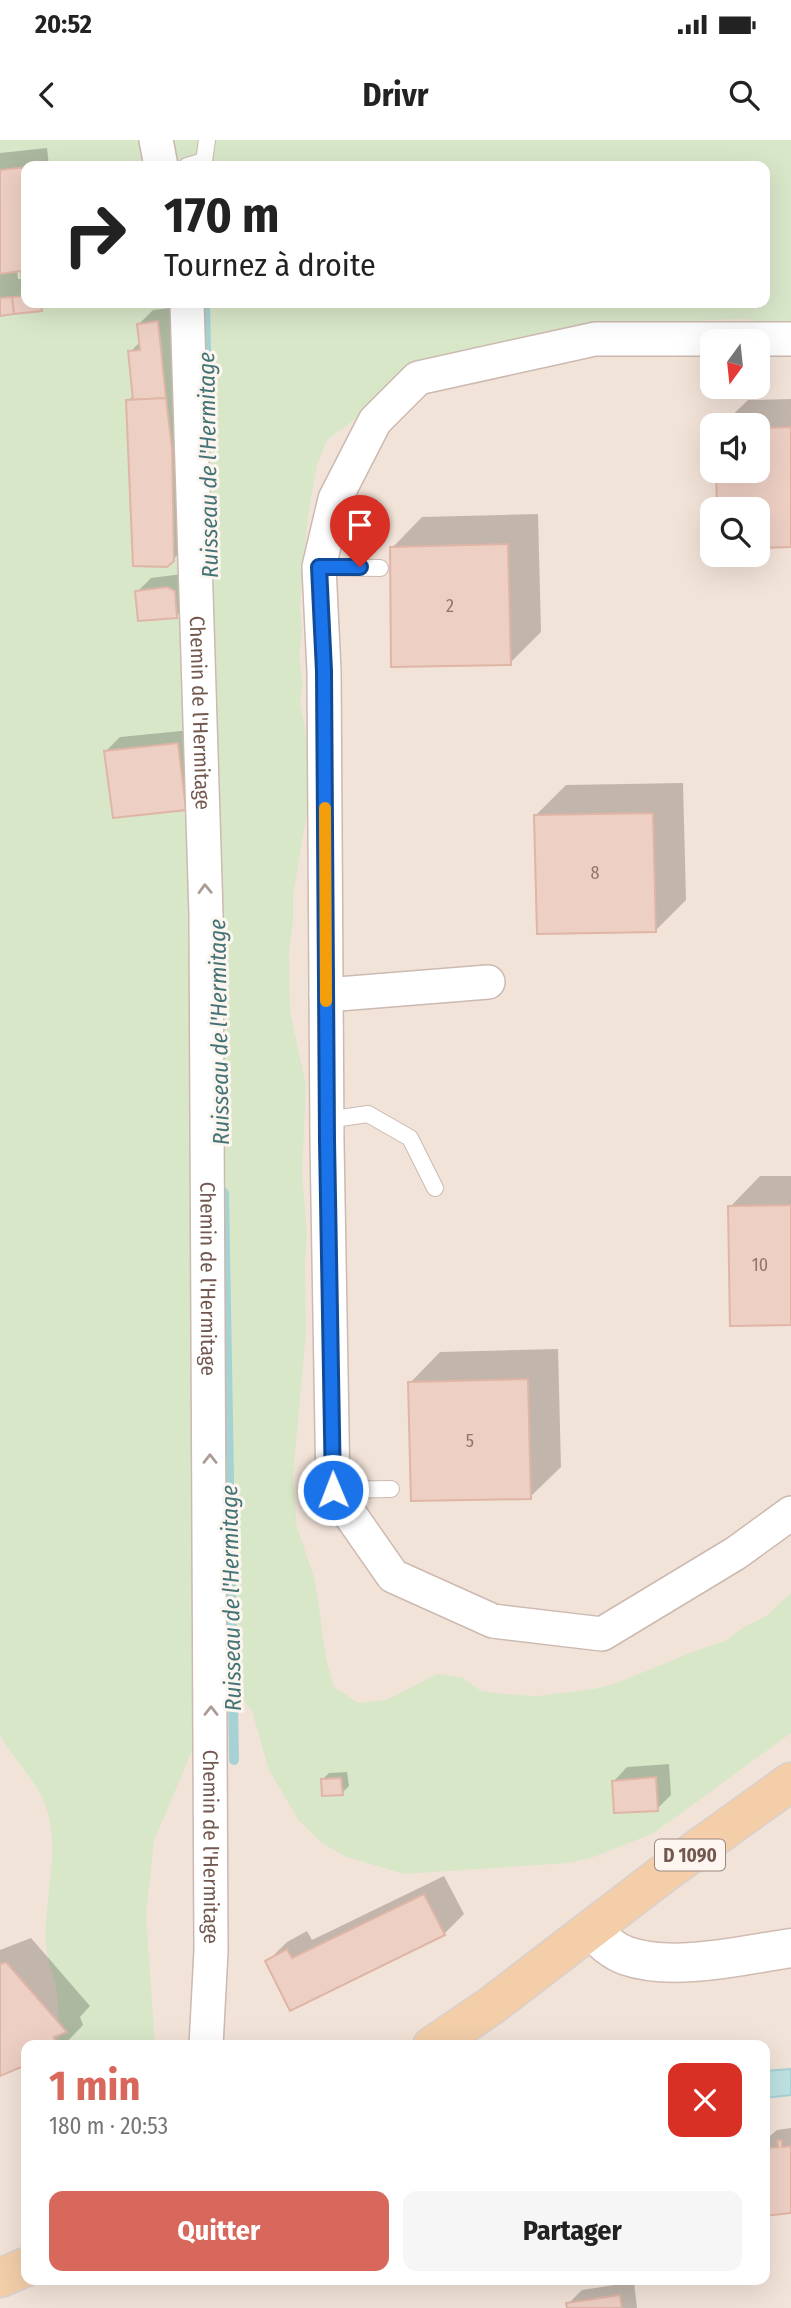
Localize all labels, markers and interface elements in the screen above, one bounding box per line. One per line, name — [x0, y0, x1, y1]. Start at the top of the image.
text: 20:52 — [35, 9, 92, 40]
icon: back — [28, 76, 66, 114]
text: Drivr — [363, 76, 428, 114]
icon: search — [725, 76, 763, 114]
text: 170 m — [164, 186, 280, 245]
icon: right — [49, 189, 140, 280]
text: Tournez à droite — [164, 246, 376, 284]
north arrow — [700, 329, 770, 399]
map controls — [700, 329, 770, 567]
water label: Ruisseau de l'Hermitage — [192, 352, 224, 578]
button: sound — [700, 413, 770, 483]
pin — [330, 495, 390, 567]
button: search — [700, 497, 770, 567]
icon: arrive — [341, 506, 379, 544]
house number: 2 — [446, 595, 454, 617]
street label: Chemin de l'Hermitage — [184, 615, 216, 810]
house number: 8 — [591, 862, 600, 884]
one-way arrow — [198, 883, 213, 894]
water label: Ruisseau de l'Hermitage — [203, 919, 235, 1145]
street label: Chemin de l'Hermitage — [194, 1182, 221, 1376]
house number: 10 — [752, 1254, 768, 1276]
house number: 5 — [466, 1430, 474, 1452]
position arrow — [296, 1453, 370, 1527]
one-way arrow — [202, 1454, 218, 1464]
water label: Ruisseau de l'Hermitage — [215, 1485, 247, 1711]
one-way arrow — [203, 1706, 219, 1716]
street label: Chemin de l'Hermitage — [197, 1750, 224, 1944]
road number: D 1090 — [655, 1840, 725, 1870]
text: 1 min — [49, 2061, 140, 2111]
button: close — [668, 2063, 742, 2137]
text: 180 m · 20:53 — [49, 2112, 168, 2140]
button: Quitter — [49, 2191, 389, 2271]
button: Partager — [403, 2191, 742, 2271]

